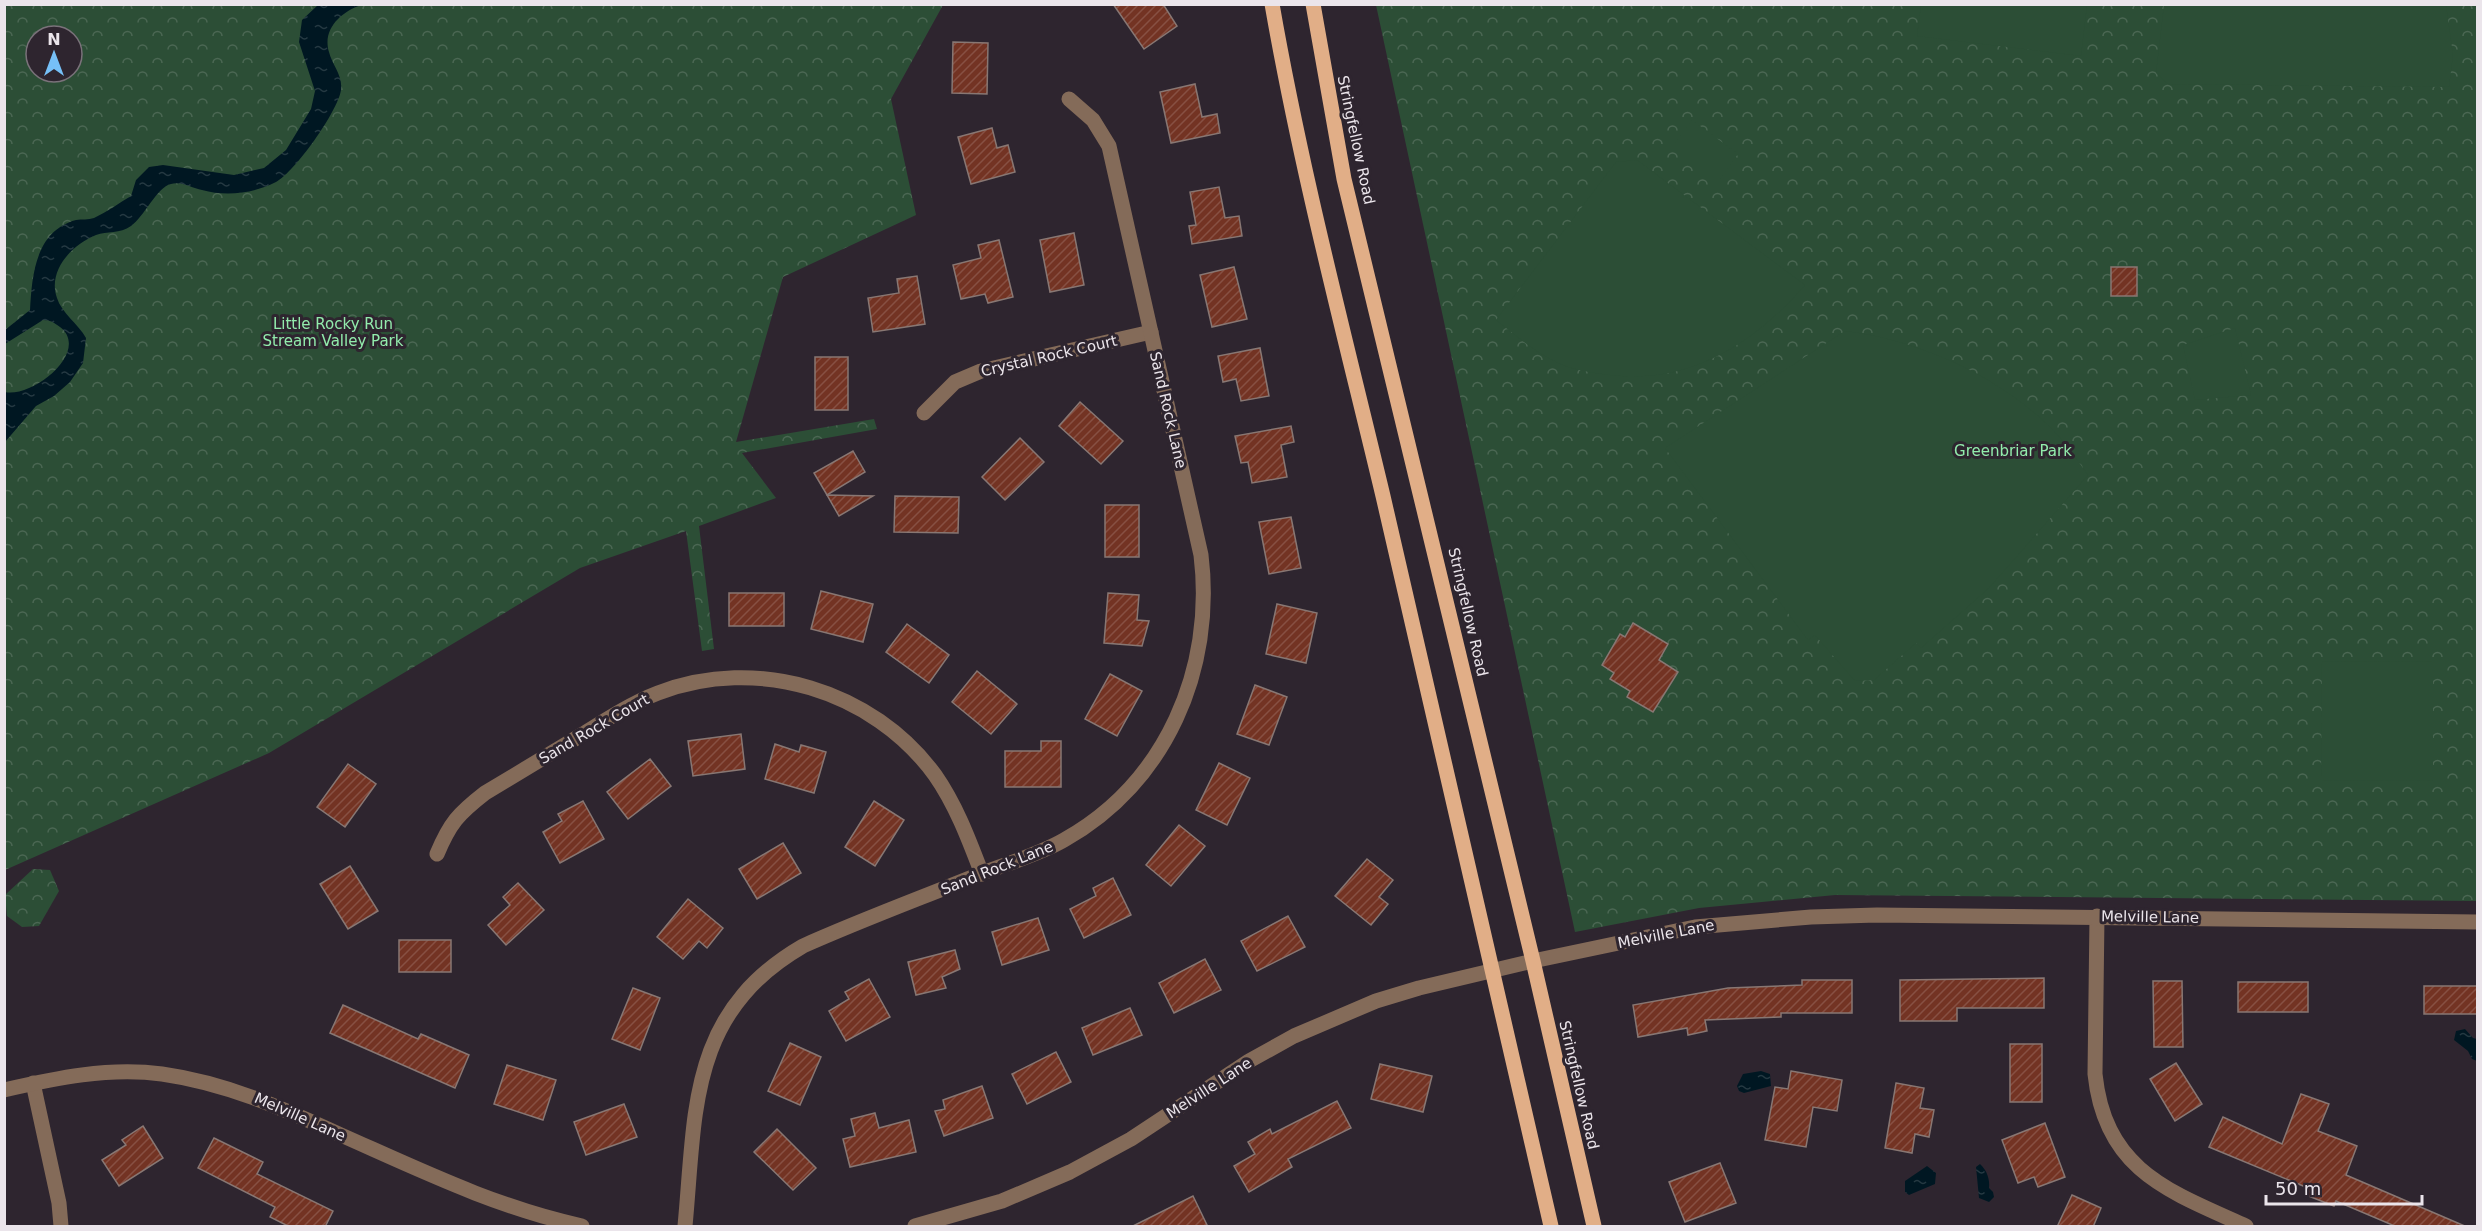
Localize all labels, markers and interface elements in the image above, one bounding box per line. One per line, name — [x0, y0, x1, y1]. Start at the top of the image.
north arrow — [24, 24, 84, 84]
text: N — [47, 30, 61, 49]
street label: Stringfellow Road — [1334, 74, 1378, 206]
park label: Little Rocky Run Stream Valley Park — [263, 315, 404, 350]
street label: Crystal Rock Court — [979, 332, 1119, 380]
street label: Sand Rock Lane — [1146, 350, 1190, 470]
park label: Greenbriar Park — [1954, 442, 2072, 460]
street label: Stringfellow Road — [1444, 546, 1492, 678]
street label: Sand Rock Court — [536, 690, 652, 768]
street label: Sand Rock Lane — [938, 837, 1056, 899]
street label: Melville Lane — [2101, 907, 2199, 927]
street label: Melville Lane — [1616, 916, 1716, 952]
street label: Stringfellow Road — [1555, 1019, 1603, 1151]
street label: Melville Lane — [1163, 1054, 1255, 1122]
street label: Melville Lane — [252, 1089, 348, 1145]
scale bar — [2266, 1168, 2422, 1206]
text: 50 m — [2275, 1178, 2321, 1199]

